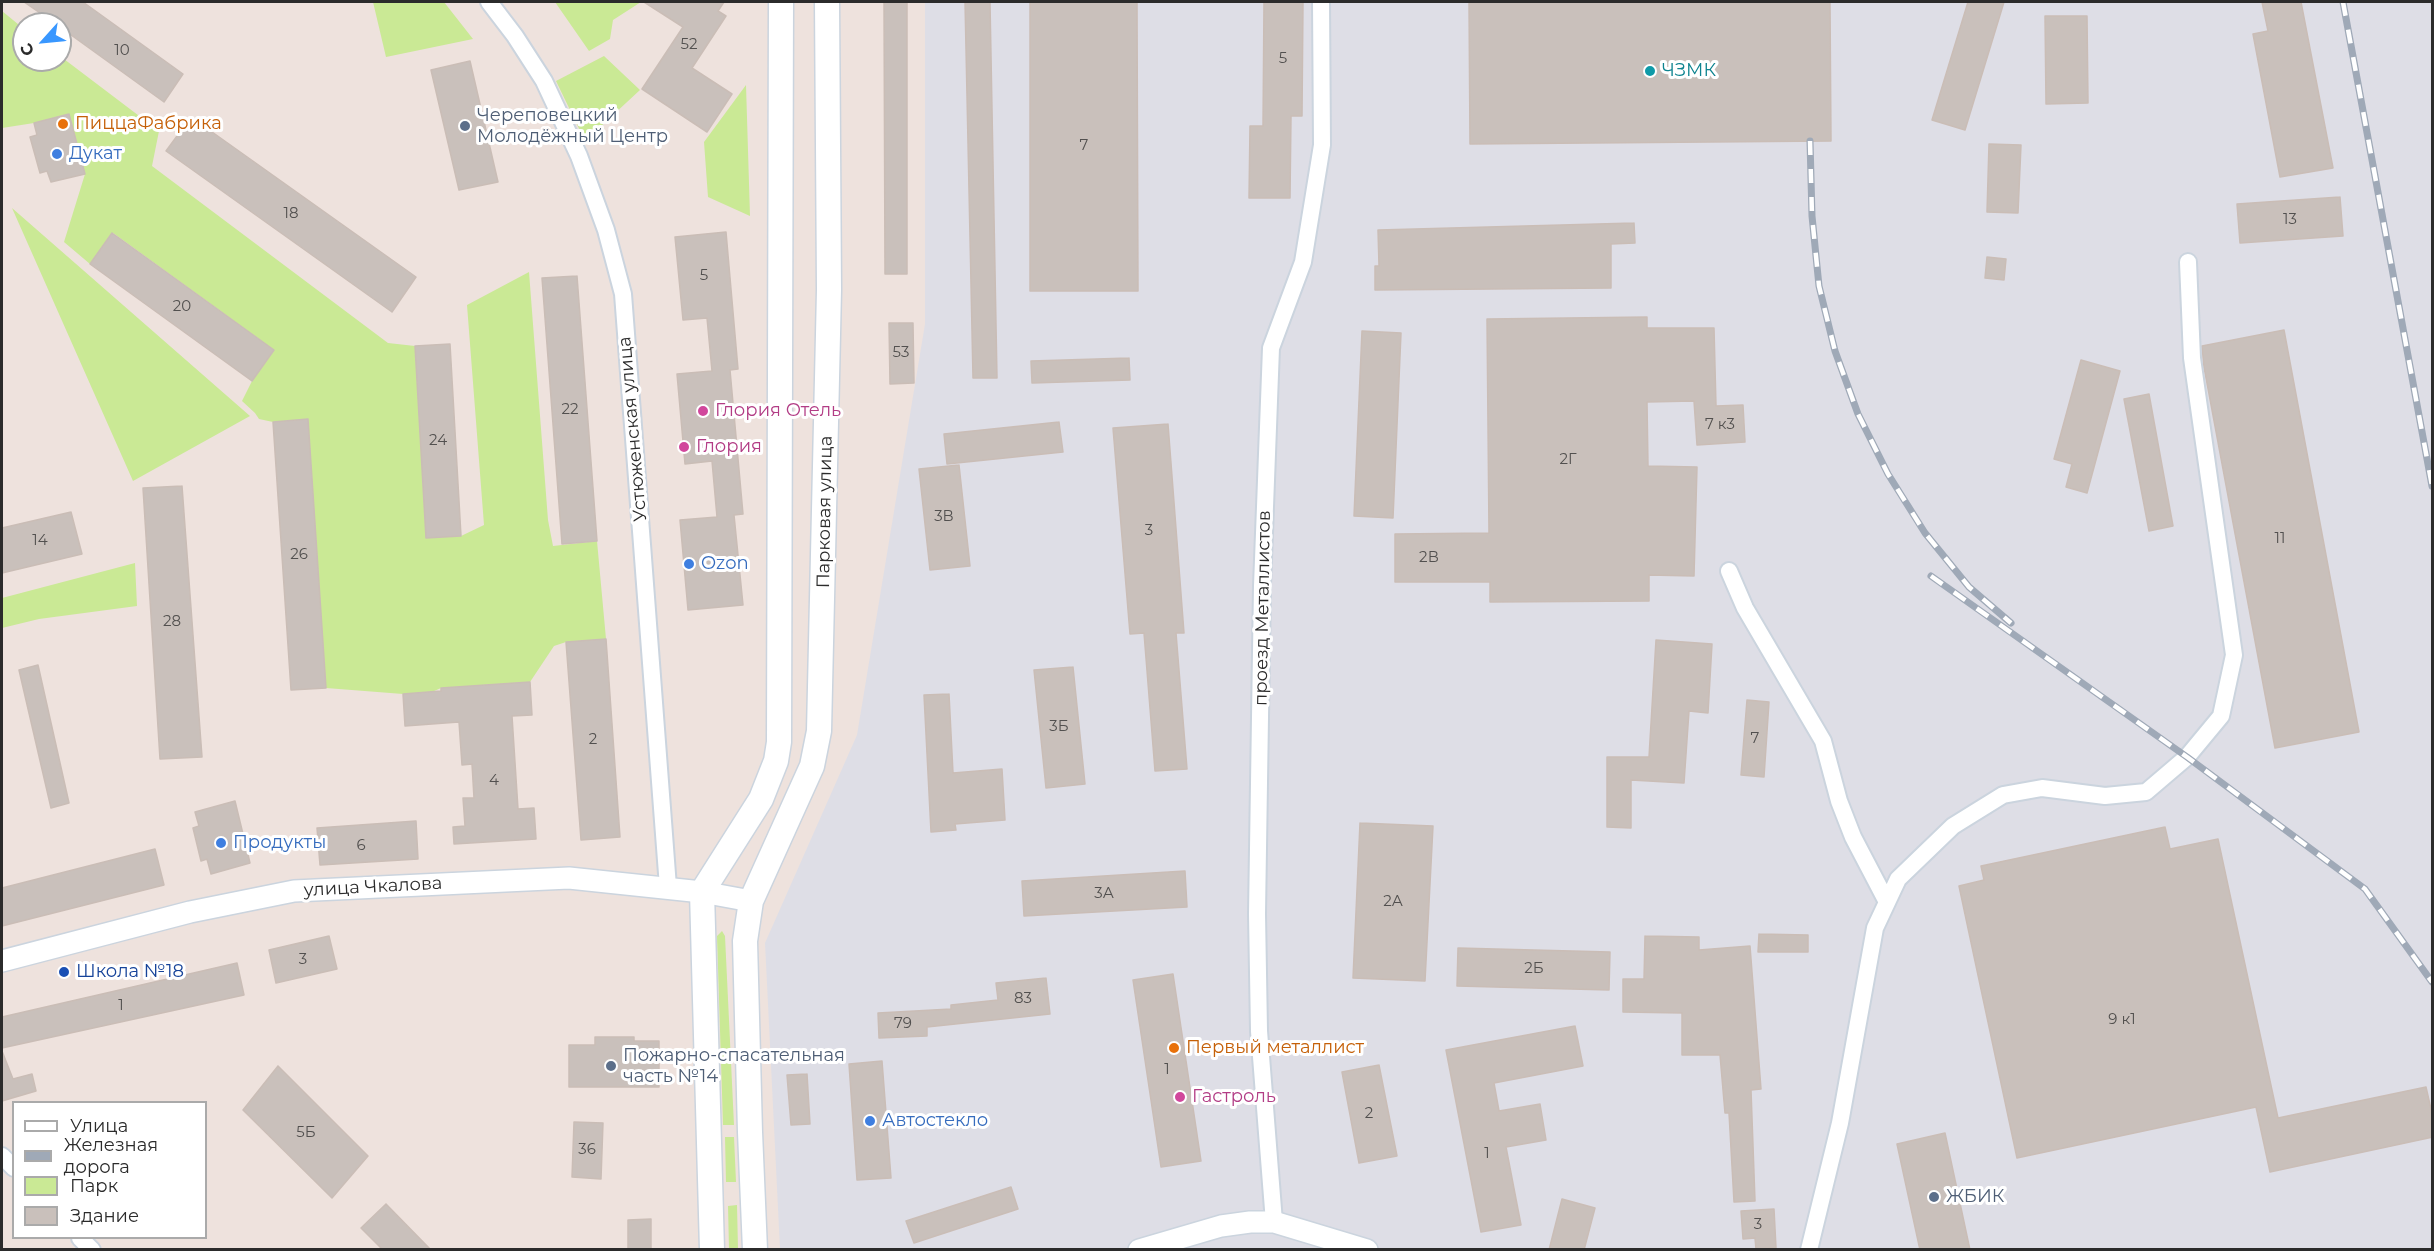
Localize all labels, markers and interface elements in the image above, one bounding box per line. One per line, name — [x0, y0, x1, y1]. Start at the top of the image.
north arrow — [12, 12, 72, 72]
house number: 52 — [681, 36, 697, 54]
text: С — [16, 40, 38, 59]
house number: 10 — [114, 42, 130, 60]
house number: 5 — [1279, 50, 1287, 68]
place label: ЧЗМК — [1662, 60, 1716, 82]
marker: ЧЗМК — [1643, 64, 1657, 78]
place label: Череповецкий Молодёжный Центр — [477, 105, 668, 148]
place label: ПиццаФабрика — [75, 113, 222, 135]
marker: ПиццаФабрика — [56, 117, 70, 131]
marker: Череповецкий Молодёжный Центр — [458, 119, 472, 133]
house number: 7 — [1080, 137, 1088, 155]
place label: Дукат — [69, 143, 122, 165]
marker: Дукат — [50, 147, 64, 161]
house number: 18 — [284, 205, 298, 223]
house number: 13 — [2283, 211, 2297, 229]
house number: 5 — [700, 267, 708, 285]
house number: 20 — [173, 298, 191, 316]
street label: Устюженская улица — [614, 336, 652, 522]
house number: 53 — [893, 344, 909, 362]
place label: Глория Отель — [715, 400, 841, 422]
house number: 22 — [561, 401, 579, 419]
marker: Глория Отель — [696, 404, 710, 418]
house number: 7 к3 — [1705, 416, 1735, 434]
house number: 24 — [429, 432, 447, 450]
place label: Глория — [696, 436, 762, 458]
street label: Парковая улица — [813, 436, 837, 588]
marker: Глория — [677, 440, 691, 454]
house number: 2Г — [1559, 451, 1577, 469]
house number: 3В — [934, 508, 954, 526]
street label: проезд Металлистов — [1250, 510, 1276, 706]
house number: 3 — [1145, 522, 1153, 540]
house number: 11 — [2275, 530, 2285, 548]
house number: 14 — [32, 532, 48, 550]
house number: 26 — [290, 546, 308, 564]
house number: 2В — [1419, 549, 1439, 567]
place label: Ozon — [701, 553, 749, 575]
marker: Ozon — [682, 557, 696, 571]
house number: 28 — [163, 613, 181, 631]
house number: 3Б — [1049, 718, 1069, 736]
house number: 7 — [1751, 730, 1759, 748]
house number: 2 — [589, 731, 597, 749]
house number: 4 — [489, 772, 499, 790]
place label: Продукты — [233, 832, 326, 854]
marker: Продукты — [214, 836, 228, 850]
house number: 6 — [356, 837, 366, 855]
street label: улица Чкалова — [303, 873, 443, 901]
house number: 3А — [1094, 885, 1114, 903]
house number: 2А — [1383, 893, 1403, 911]
house number: 3 — [299, 951, 307, 969]
house number: 2Б — [1524, 960, 1544, 978]
place label: Школа №18 — [76, 961, 184, 983]
marker: Школа №18 — [57, 965, 71, 979]
house number: 83 — [1014, 990, 1032, 1008]
house number: 1 — [118, 997, 124, 1015]
house number: 9 к1 — [2108, 1011, 2136, 1029]
house number: 79 — [894, 1015, 912, 1033]
place label: Первый металлист — [1186, 1037, 1364, 1059]
marker: Первый металлист — [1167, 1041, 1181, 1055]
place label: Пожарно-спасательная часть №14 — [623, 1045, 845, 1088]
marker: Пожарно-спасательная часть №14 — [604, 1059, 618, 1073]
house number: 1 — [1164, 1061, 1170, 1079]
place label: Гастроль — [1192, 1086, 1276, 1108]
marker: Гастроль — [1173, 1090, 1187, 1104]
legend — [12, 1101, 207, 1239]
house number: 2 — [1365, 1105, 1373, 1123]
place label: Автостекло — [882, 1110, 988, 1132]
marker: Автостекло — [863, 1114, 877, 1128]
text: Улица — [70, 1115, 128, 1137]
house number: 5Б — [296, 1124, 316, 1142]
text: Железная дорога — [64, 1134, 158, 1178]
house number: 36 — [578, 1141, 596, 1159]
house number: 1 — [1484, 1145, 1490, 1163]
text: Парк — [70, 1175, 118, 1197]
place label: ЖБИК — [1946, 1186, 2004, 1208]
marker: ЖБИК — [1927, 1190, 1941, 1204]
text: Здание — [70, 1205, 139, 1227]
house number: 3 — [1754, 1216, 1762, 1234]

